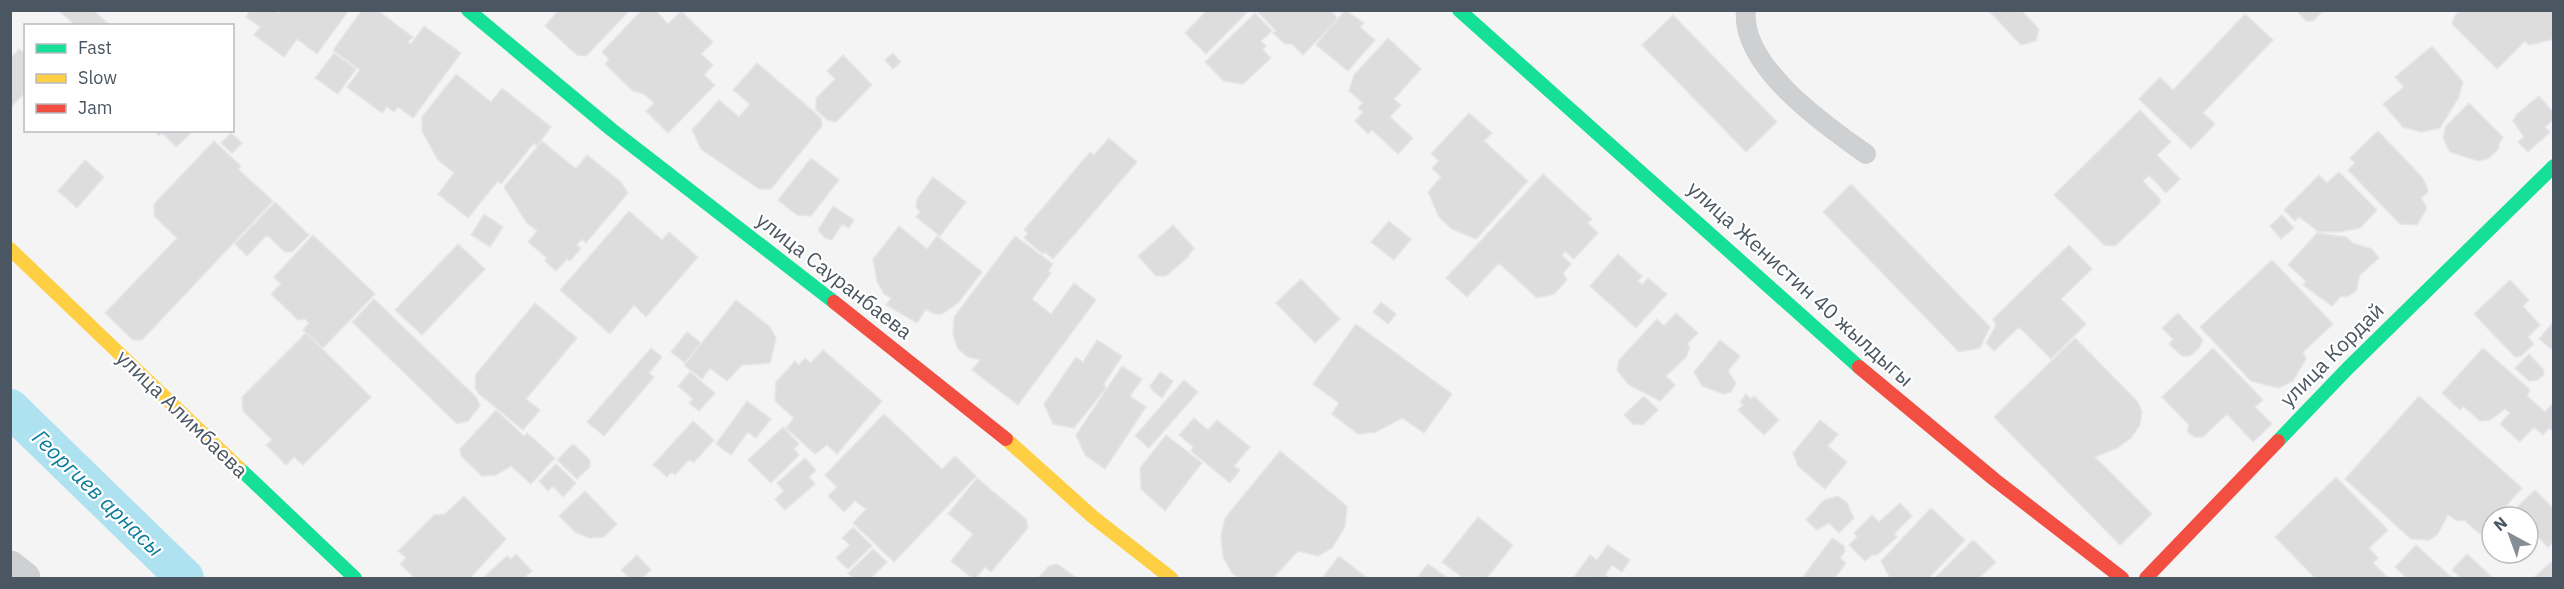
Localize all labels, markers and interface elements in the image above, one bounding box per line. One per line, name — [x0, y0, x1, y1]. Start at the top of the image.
legend — [24, 24, 234, 132]
text: Fast — [78, 36, 112, 59]
text: Slow — [78, 66, 117, 89]
text: Jam — [78, 96, 113, 119]
street label: улица Женистин 40 жылдыгы — [1682, 174, 1920, 392]
street label: улица Сауранбаева — [751, 205, 918, 345]
street label: улица Кордай — [2273, 296, 2389, 412]
street label: улица Алимбаева — [111, 343, 255, 483]
water label: Георгиев арнасы — [27, 423, 170, 563]
north arrow — [2480, 505, 2540, 565]
text: N — [2489, 512, 2511, 535]

